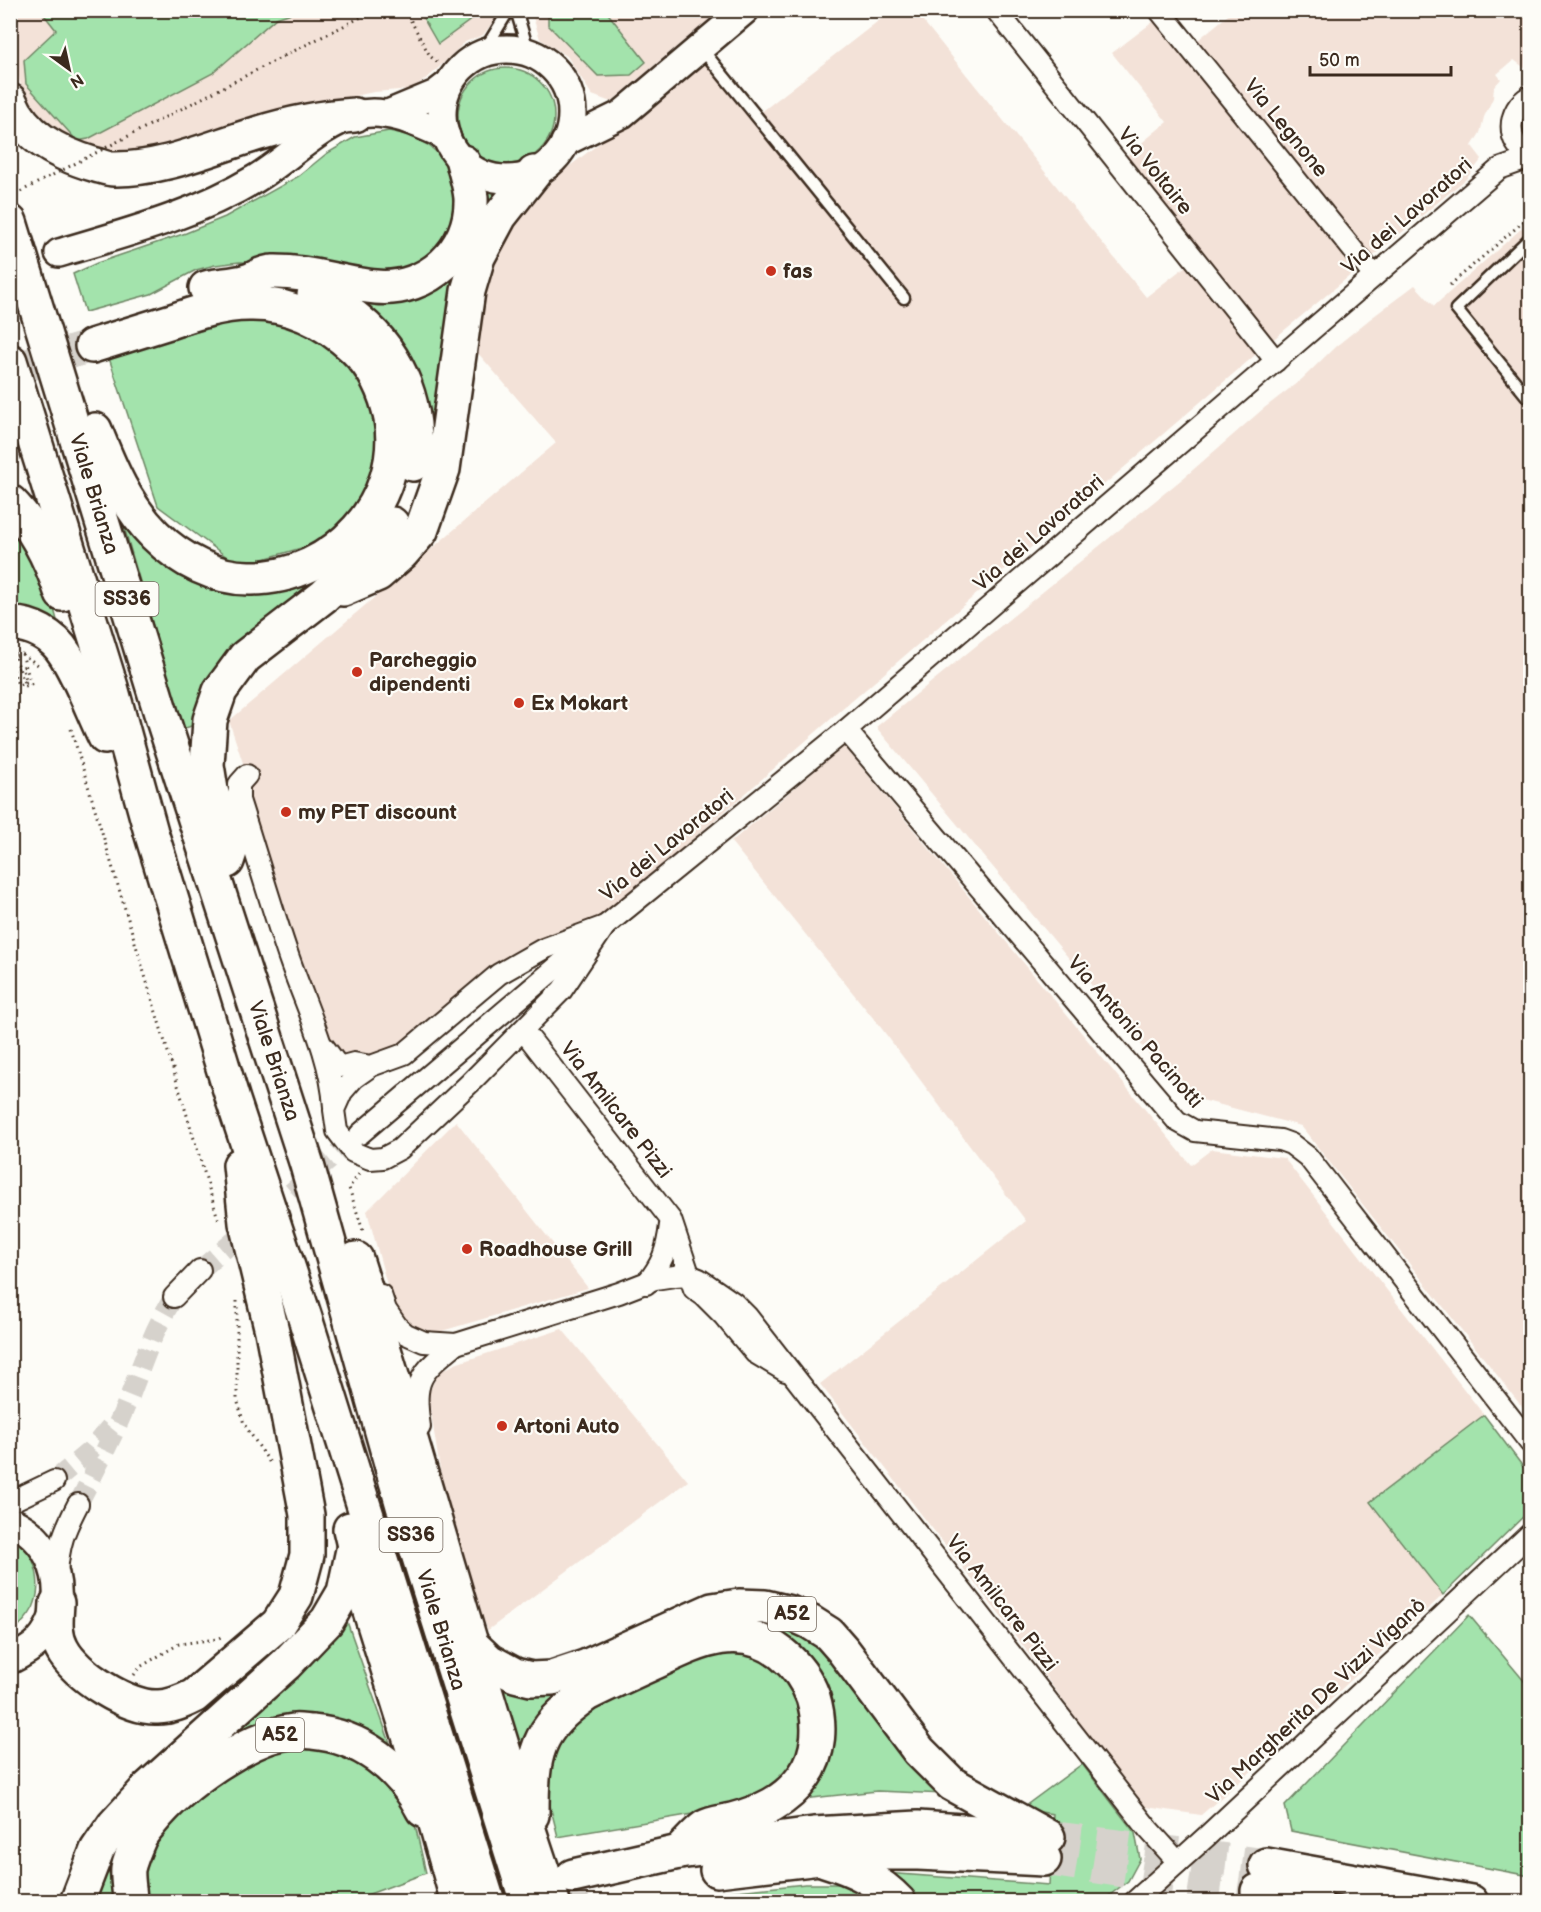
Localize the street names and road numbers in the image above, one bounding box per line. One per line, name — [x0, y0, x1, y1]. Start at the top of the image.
street label: Via Legnone — [1239, 74, 1333, 182]
street label: Via Voltaire — [1112, 122, 1198, 220]
street label: Via dei Lavoratori — [1337, 152, 1477, 280]
street label: Viale Brianza — [64, 431, 124, 557]
street label: Via dei Lavoratori — [969, 469, 1109, 597]
road number: SS36 — [96, 582, 158, 616]
street label: Via dei Lavoratori — [595, 783, 739, 907]
street label: Via Antonio Pacinotti — [1062, 951, 1208, 1113]
street label: Viale Brianza — [243, 998, 305, 1124]
street label: Via Amilcare Pizzi — [555, 1037, 677, 1183]
road number: SS36 — [380, 1518, 442, 1552]
street label: Via Amilcare Pizzi — [941, 1530, 1063, 1676]
street label: Viale Brianza — [411, 1567, 471, 1693]
street label: Via Margherita De Vizzi Viganò — [1201, 1593, 1431, 1809]
road number: A52 — [768, 1597, 816, 1631]
road number: A52 — [256, 1718, 304, 1752]

